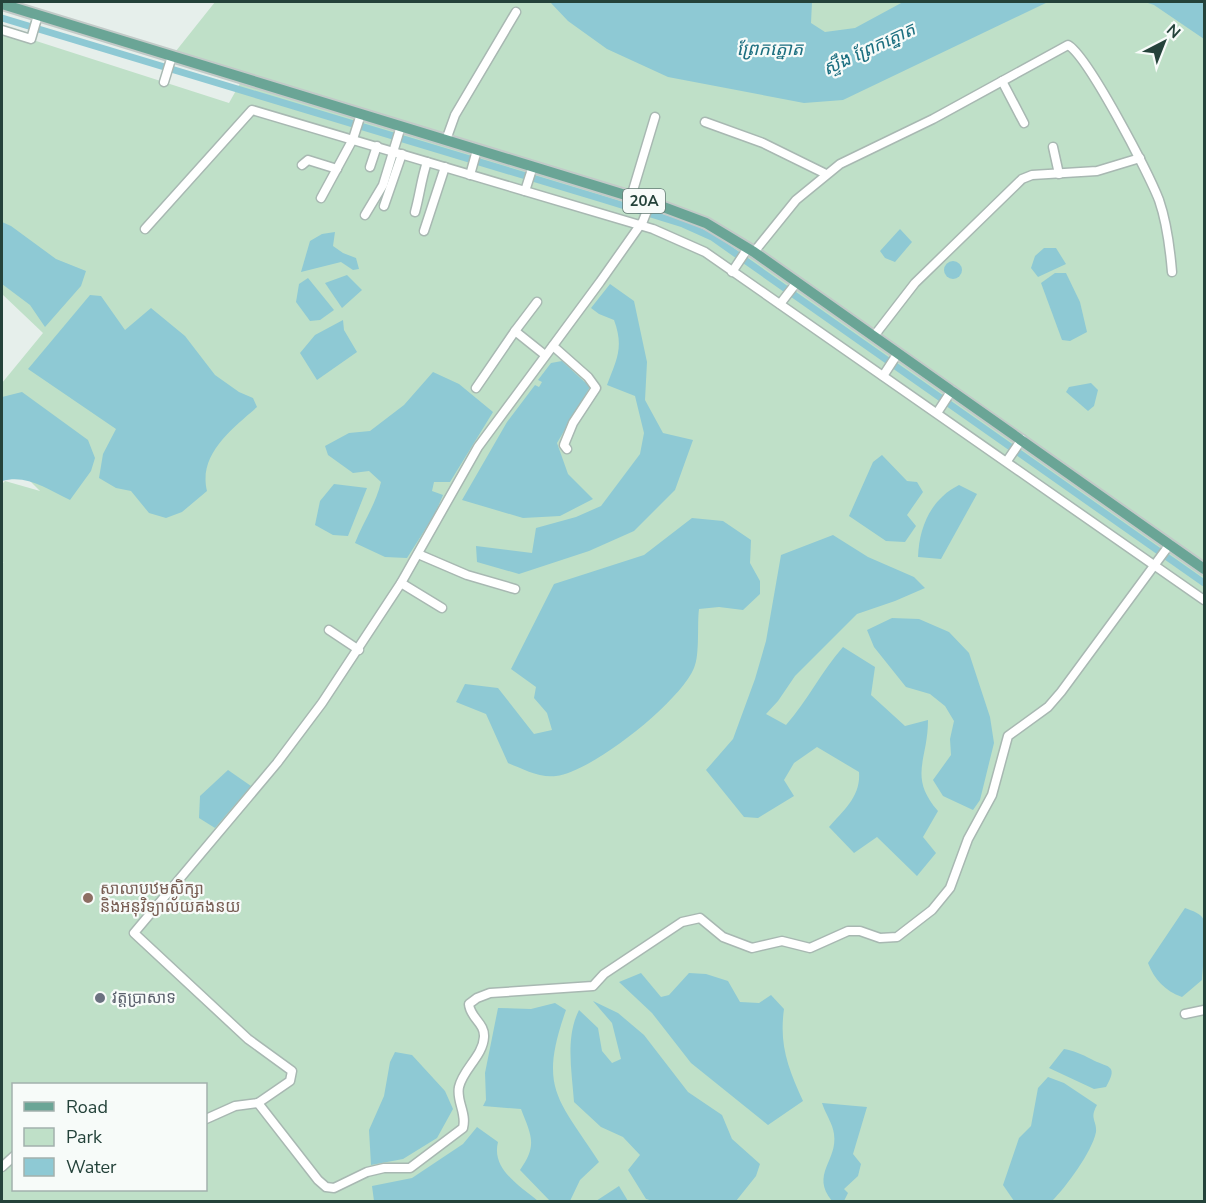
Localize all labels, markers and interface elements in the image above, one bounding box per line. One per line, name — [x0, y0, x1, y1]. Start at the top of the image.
north arrow — [1134, 12, 1194, 72]
water label: ស្ទឹង ព្រែកត្នោត — [819, 16, 920, 81]
text: N — [1162, 19, 1185, 44]
water label: ព្រែកត្នោត — [737, 37, 805, 61]
road number: 20A — [623, 189, 665, 213]
place label: សាលាបឋមសិក្សា និងអនុវិទ្យាល័យគងនយ — [100, 878, 241, 918]
marker: សាលាបឋមសិក្សា និងអនុវិទ្យាល័យគងនយ — [81, 891, 95, 905]
place label: វត្តប្រាសាទ — [112, 987, 176, 1009]
marker: វត្តប្រាសាទ — [93, 991, 107, 1005]
legend — [12, 1083, 207, 1191]
text: Road — [66, 1095, 108, 1119]
text: Park — [66, 1125, 103, 1149]
text: Water — [66, 1155, 117, 1179]

